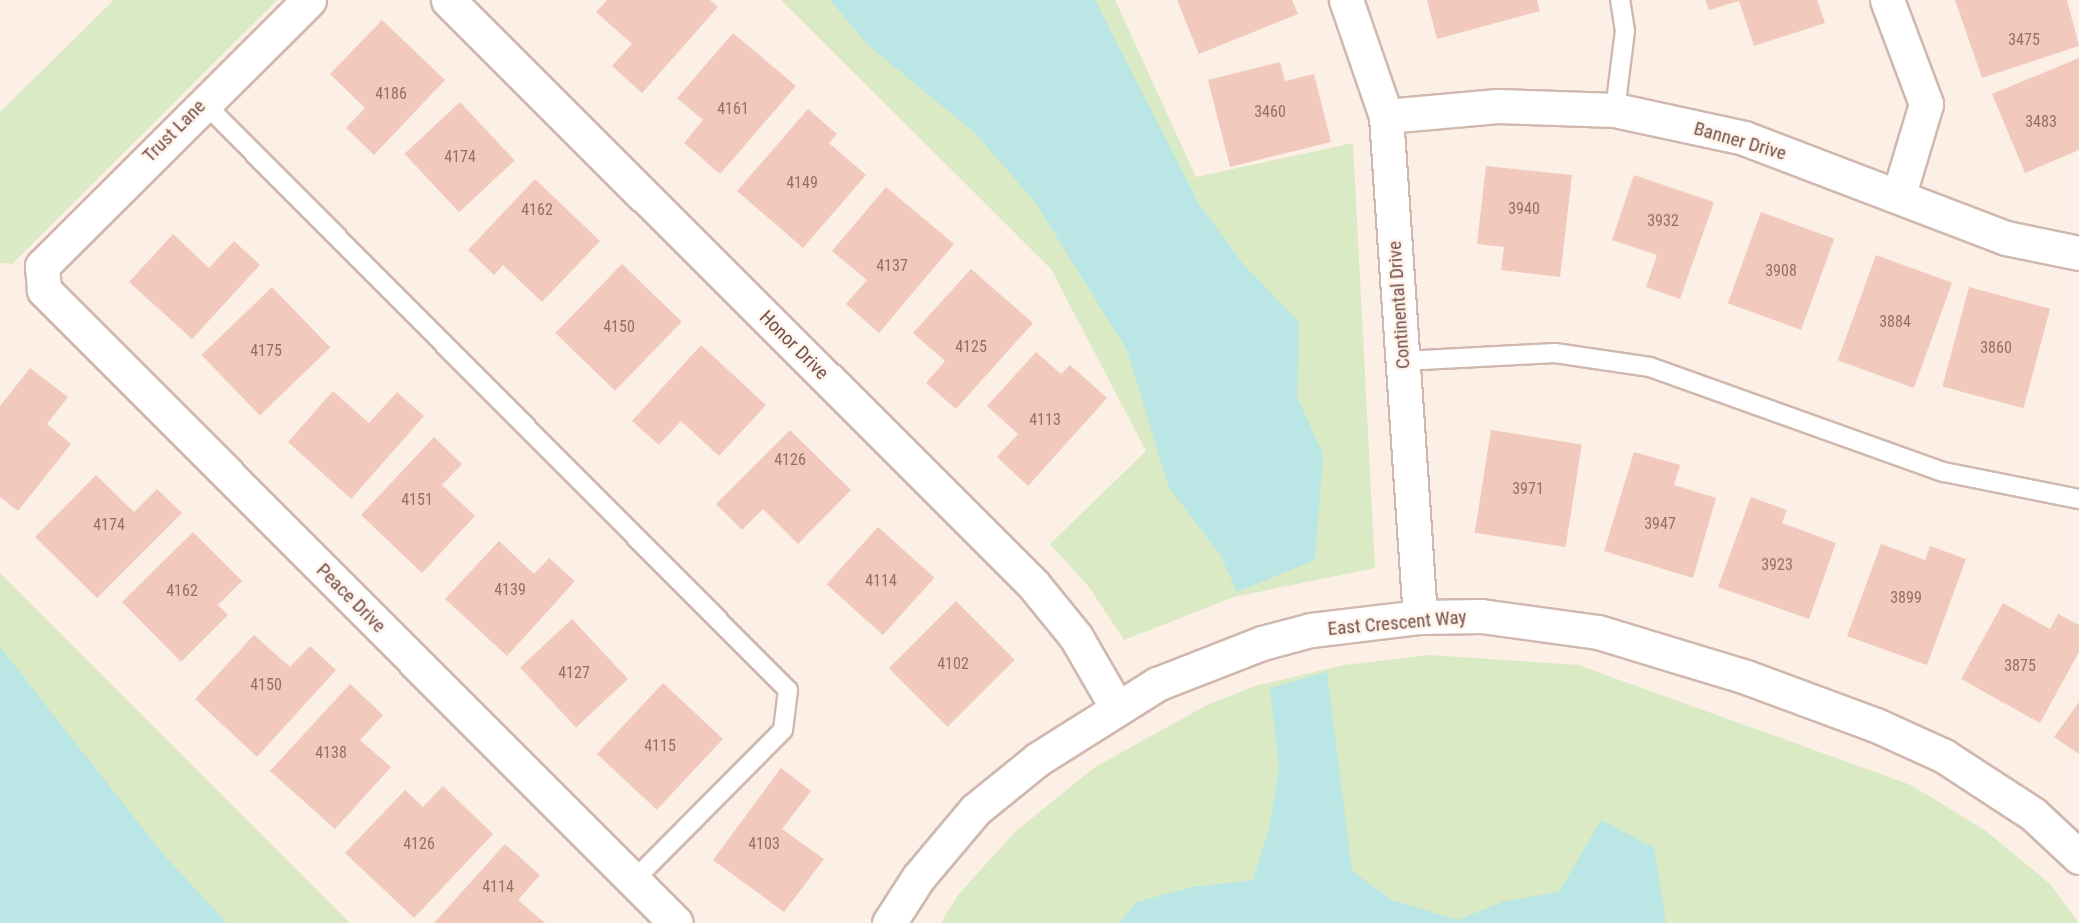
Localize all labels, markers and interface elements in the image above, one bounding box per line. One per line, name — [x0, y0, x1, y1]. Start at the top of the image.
house number: 3475 — [2008, 30, 2040, 50]
house number: 4186 — [375, 84, 407, 104]
street label: Trust Lane — [138, 95, 210, 167]
house number: 4161 — [717, 99, 749, 119]
house number: 3460 — [1254, 102, 1286, 122]
house number: 3483 — [2025, 112, 2057, 132]
street label: Banner Drive — [1691, 117, 1789, 165]
house number: 4174 — [444, 147, 476, 167]
house number: 4149 — [786, 173, 818, 193]
house number: 3940 — [1508, 199, 1540, 219]
house number: 4162 — [521, 200, 553, 220]
house number: 3932 — [1647, 211, 1679, 231]
street label: Continental Drive — [1383, 240, 1415, 370]
house number: 4137 — [876, 256, 908, 276]
house number: 3908 — [1765, 261, 1797, 281]
street label: Honor Drive — [755, 306, 833, 384]
house number: 3884 — [1879, 312, 1911, 332]
house number: 4150 — [603, 317, 635, 337]
house number: 4125 — [955, 337, 987, 357]
house number: 3860 — [1980, 338, 2012, 358]
house number: 4175 — [250, 341, 282, 361]
house number: 4113 — [1029, 410, 1061, 430]
house number: 4126 — [774, 450, 806, 470]
house number: 3971 — [1512, 479, 1544, 499]
house number: 4151 — [401, 490, 433, 510]
house number: 3947 — [1644, 514, 1676, 534]
house number: 4174 — [93, 515, 125, 535]
house number: 3923 — [1761, 555, 1793, 575]
street label: Peace Drive — [312, 559, 390, 637]
house number: 4114 — [865, 571, 897, 591]
house number: 4139 — [494, 580, 526, 600]
house number: 4162 — [166, 581, 198, 601]
house number: 3899 — [1890, 588, 1922, 608]
street label: East Crescent Way — [1327, 606, 1467, 640]
house number: 4102 — [937, 654, 969, 674]
house number: 3875 — [2004, 656, 2036, 676]
house number: 4127 — [558, 663, 590, 683]
house number: 4150 — [250, 675, 282, 695]
house number: 4115 — [644, 736, 676, 756]
house number: 4138 — [315, 743, 347, 763]
house number: 4126 — [403, 834, 435, 854]
house number: 4103 — [748, 834, 780, 854]
house number: 4114 — [482, 877, 514, 897]

